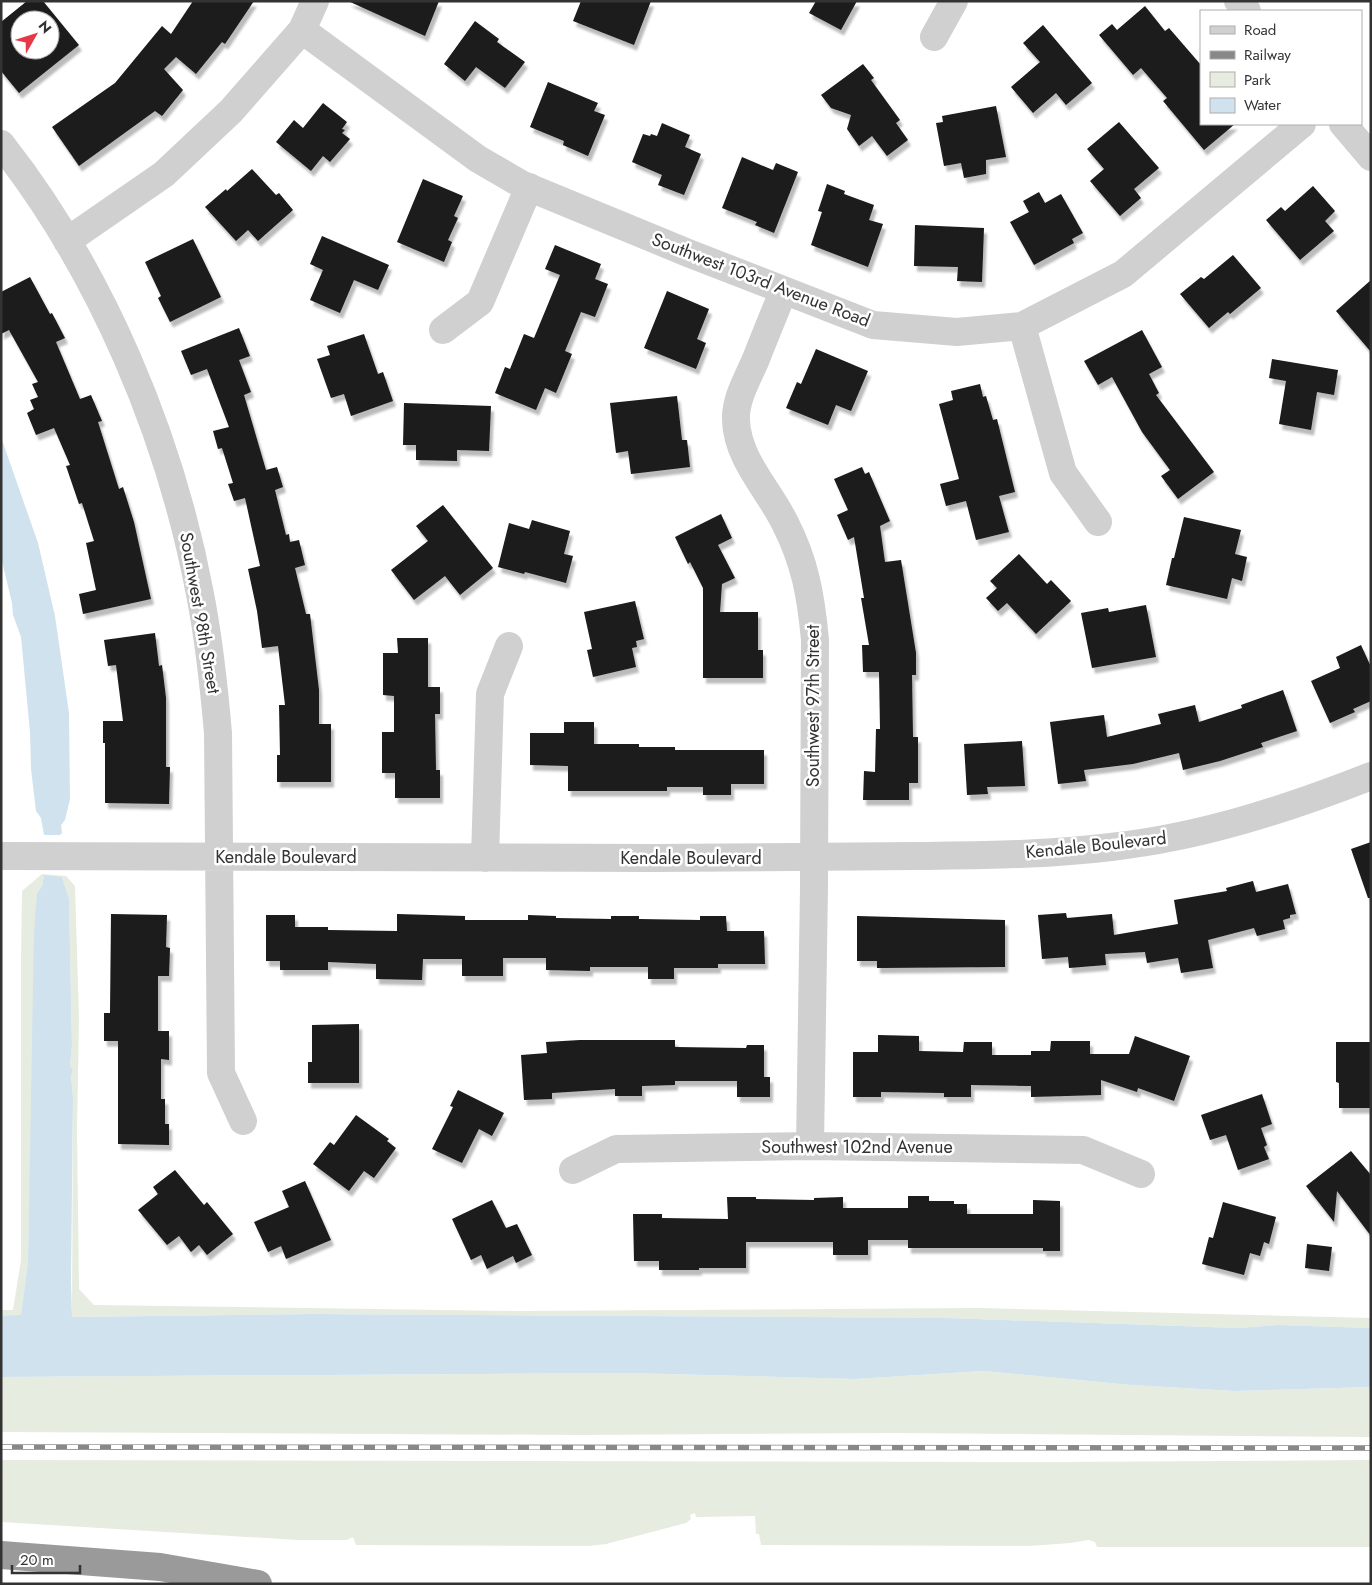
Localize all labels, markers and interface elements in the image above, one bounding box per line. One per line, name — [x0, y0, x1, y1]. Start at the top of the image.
north arrow — [10, 10, 60, 60]
legend — [1200, 10, 1362, 125]
text: N — [34, 16, 56, 37]
text: Road — [1244, 19, 1276, 41]
text: Railway — [1244, 44, 1291, 66]
text: Park — [1244, 69, 1271, 91]
text: Water — [1244, 94, 1282, 116]
street label: Southwest 103rd Avenue Road — [648, 226, 874, 334]
street label: Southwest 98th Street — [173, 530, 227, 696]
street label: Southwest 97th Street — [800, 624, 826, 787]
street label: Kendale Boulevard — [1024, 825, 1168, 865]
street label: Kendale Boulevard — [215, 844, 357, 870]
street label: Kendale Boulevard — [620, 845, 762, 871]
street label: Southwest 102nd Avenue — [761, 1134, 953, 1160]
scale bar — [12, 1542, 80, 1574]
text: 20 m — [20, 1549, 54, 1571]

